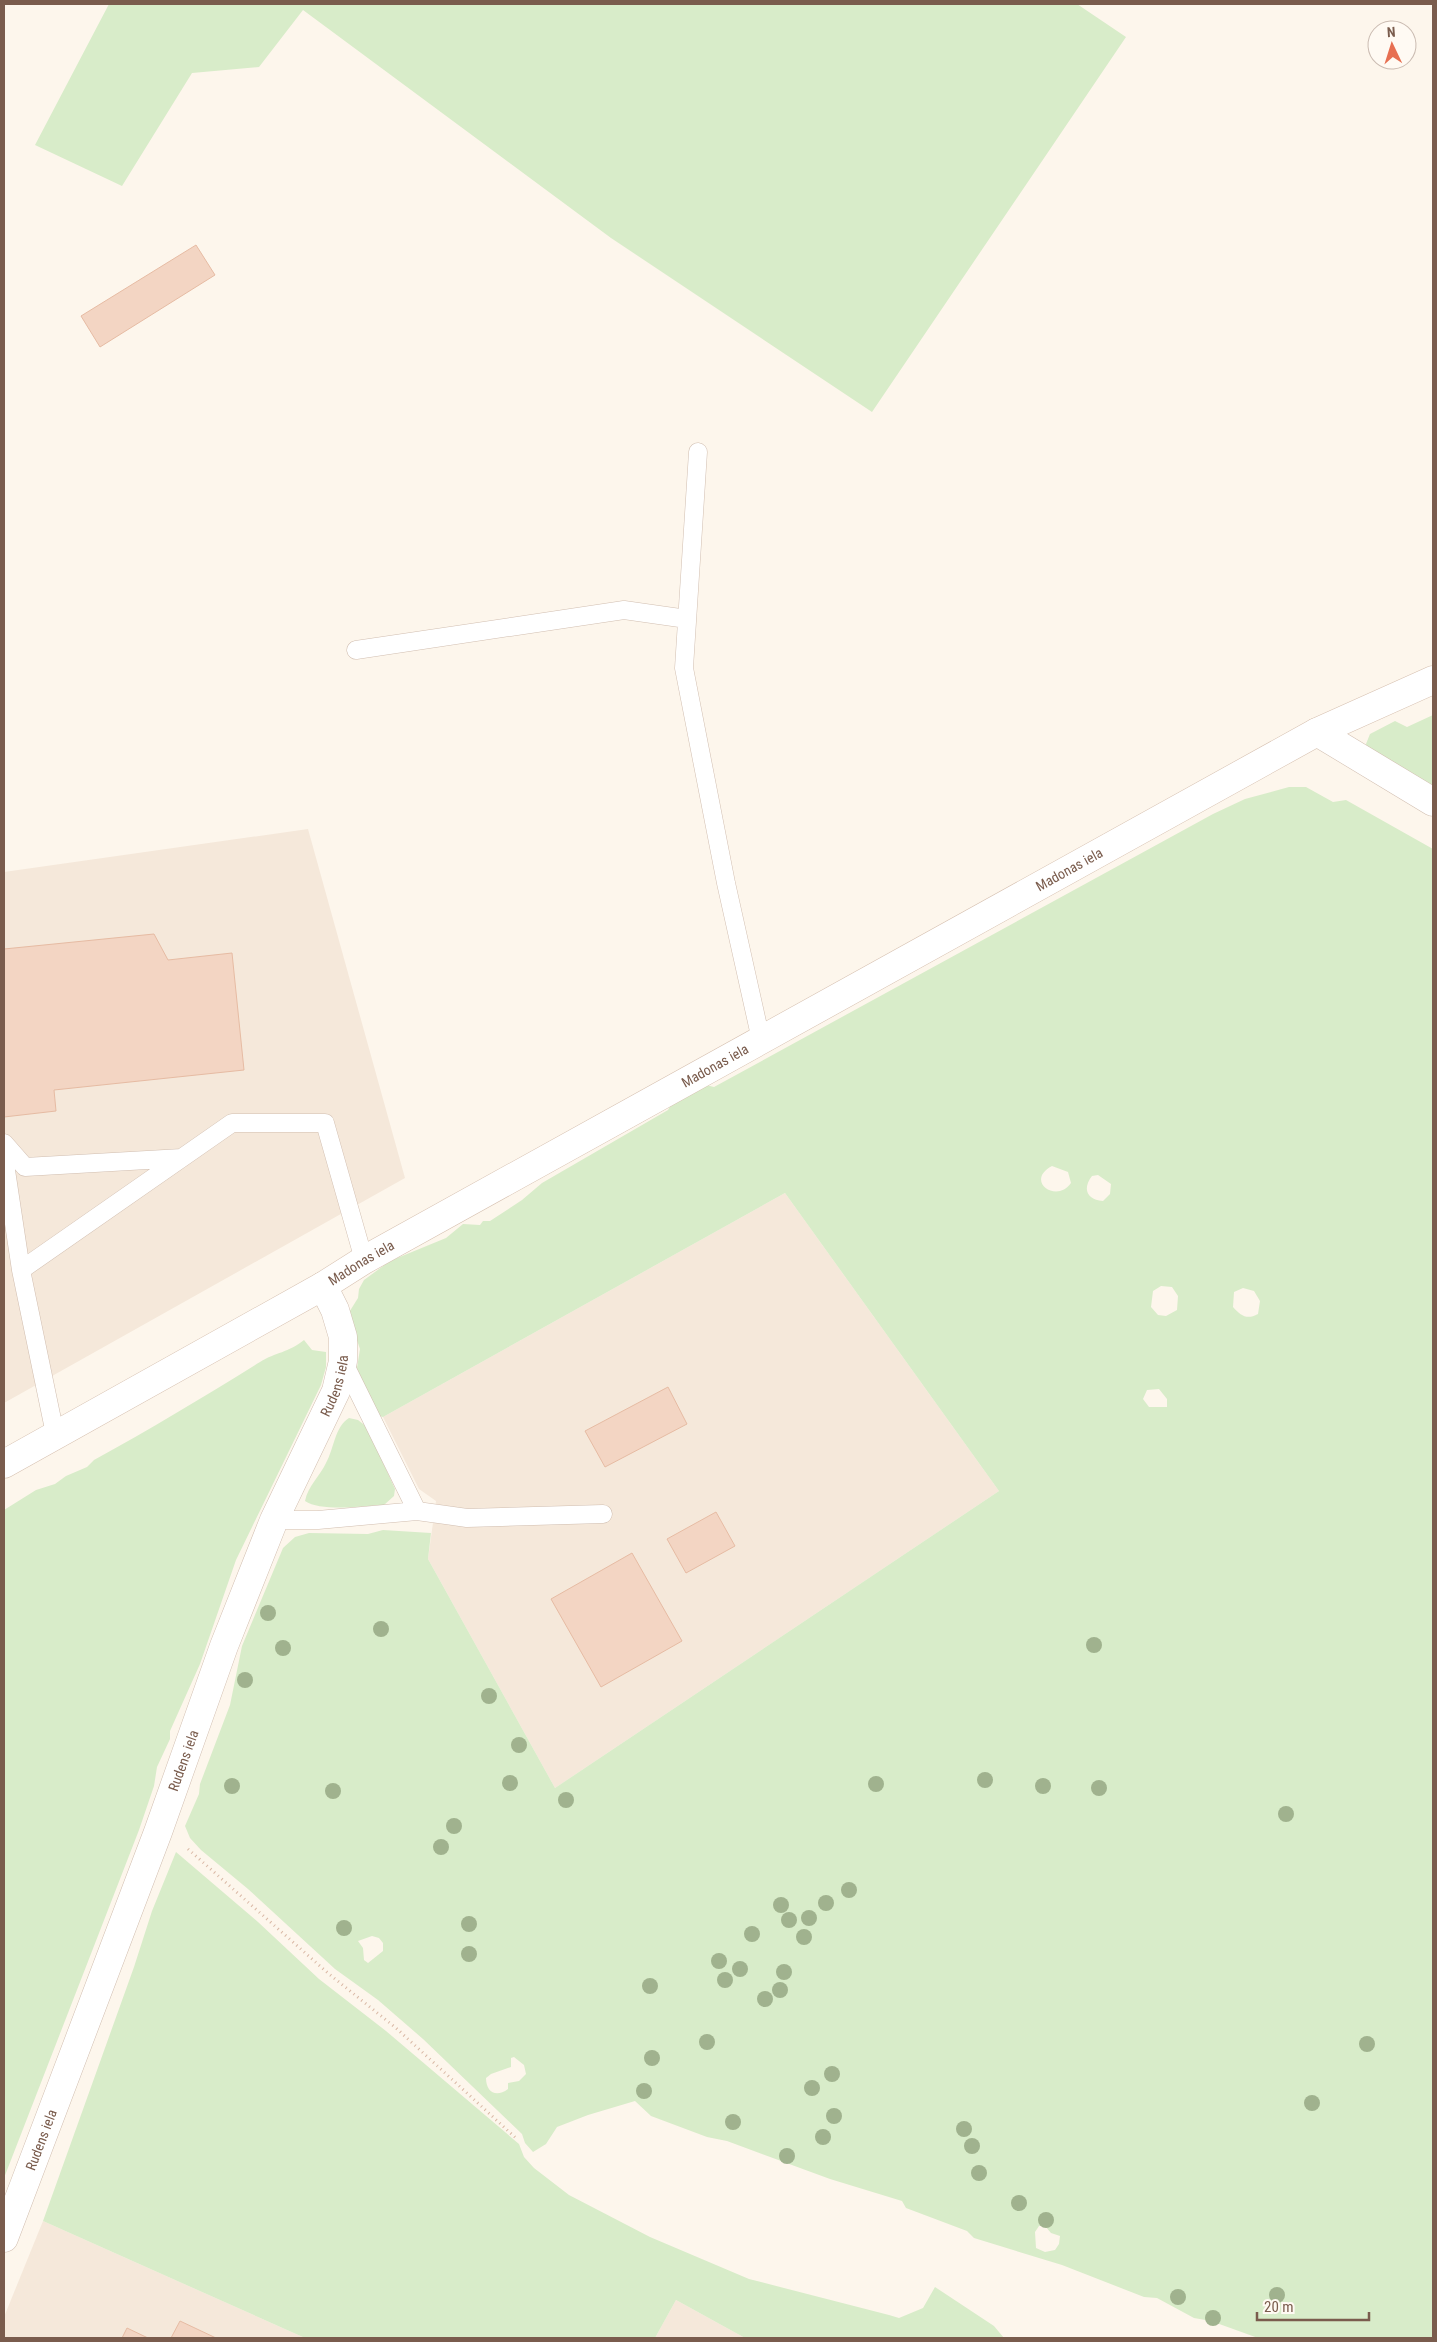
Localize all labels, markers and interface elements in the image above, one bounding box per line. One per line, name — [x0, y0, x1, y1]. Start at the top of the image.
north arrow — [1367, 20, 1417, 70]
text: N — [1386, 24, 1396, 40]
street label: Madonas iela — [1033, 844, 1105, 894]
street label: Madonas iela — [679, 1041, 751, 1091]
street label: Madonas iela — [325, 1237, 397, 1289]
street label: Rudens iela — [317, 1355, 351, 1419]
street label: Rudens iela — [165, 1728, 202, 1793]
street label: Rudens iela — [22, 2107, 60, 2173]
scale bar — [1257, 2290, 1370, 2322]
text: 20 m — [1264, 2298, 1294, 2316]

